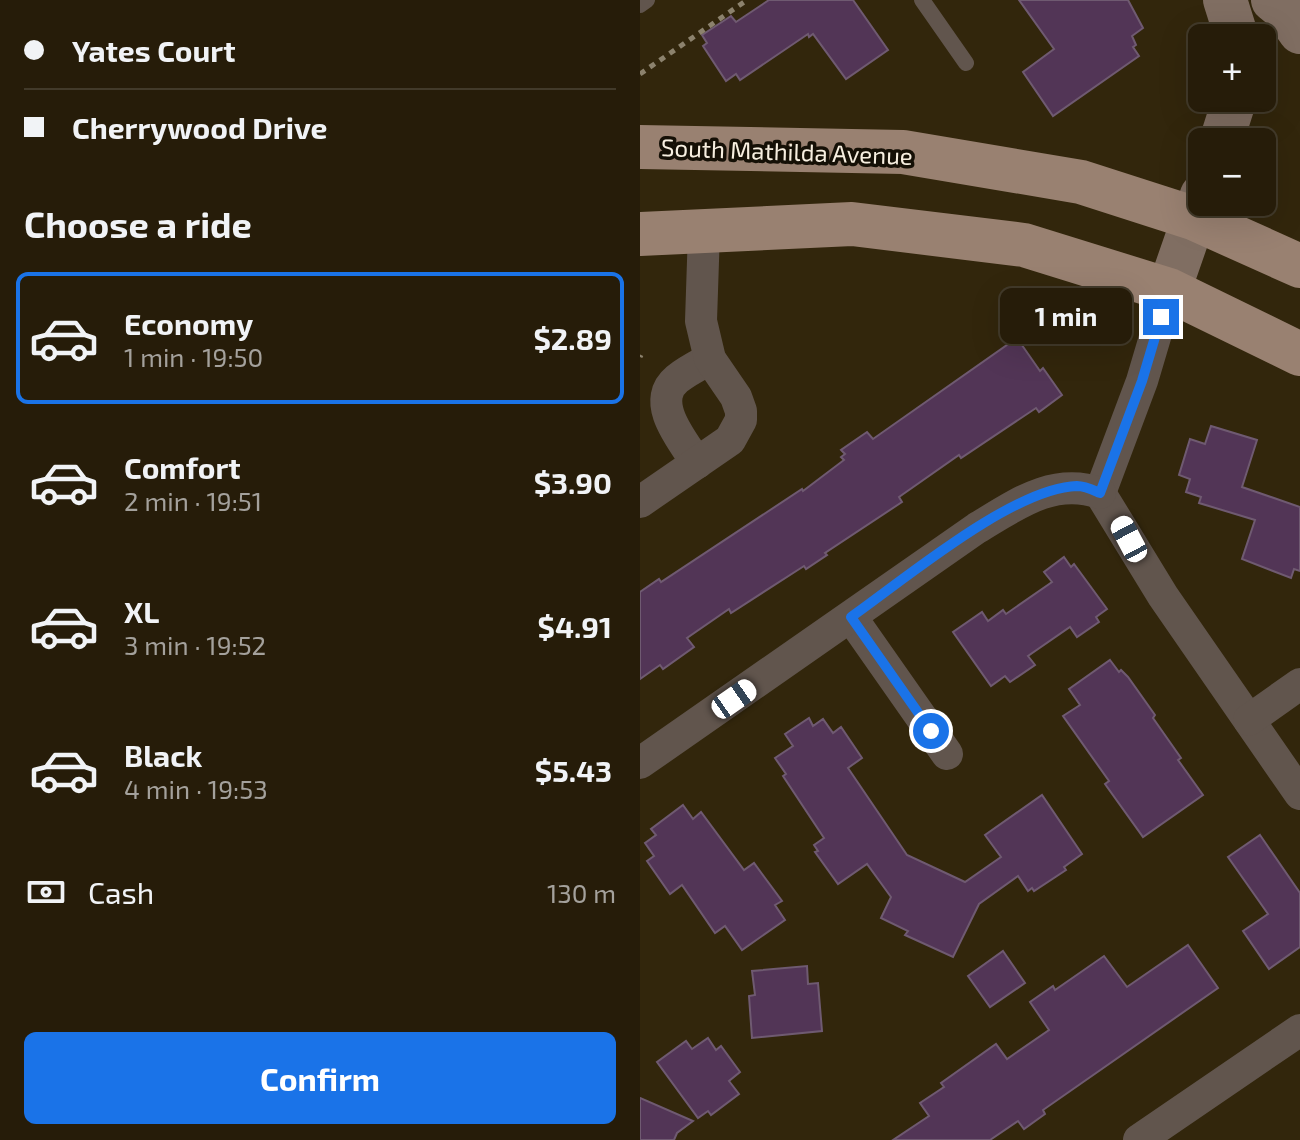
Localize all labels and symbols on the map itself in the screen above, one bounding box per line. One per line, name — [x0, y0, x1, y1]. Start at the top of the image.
street label: South Mathilda Avenue — [661, 132, 913, 170]
callout: 1 min — [1001, 289, 1133, 345]
route end — [1143, 299, 1179, 335]
car — [1107, 512, 1151, 566]
car — [707, 675, 761, 723]
route start — [913, 713, 949, 749]

